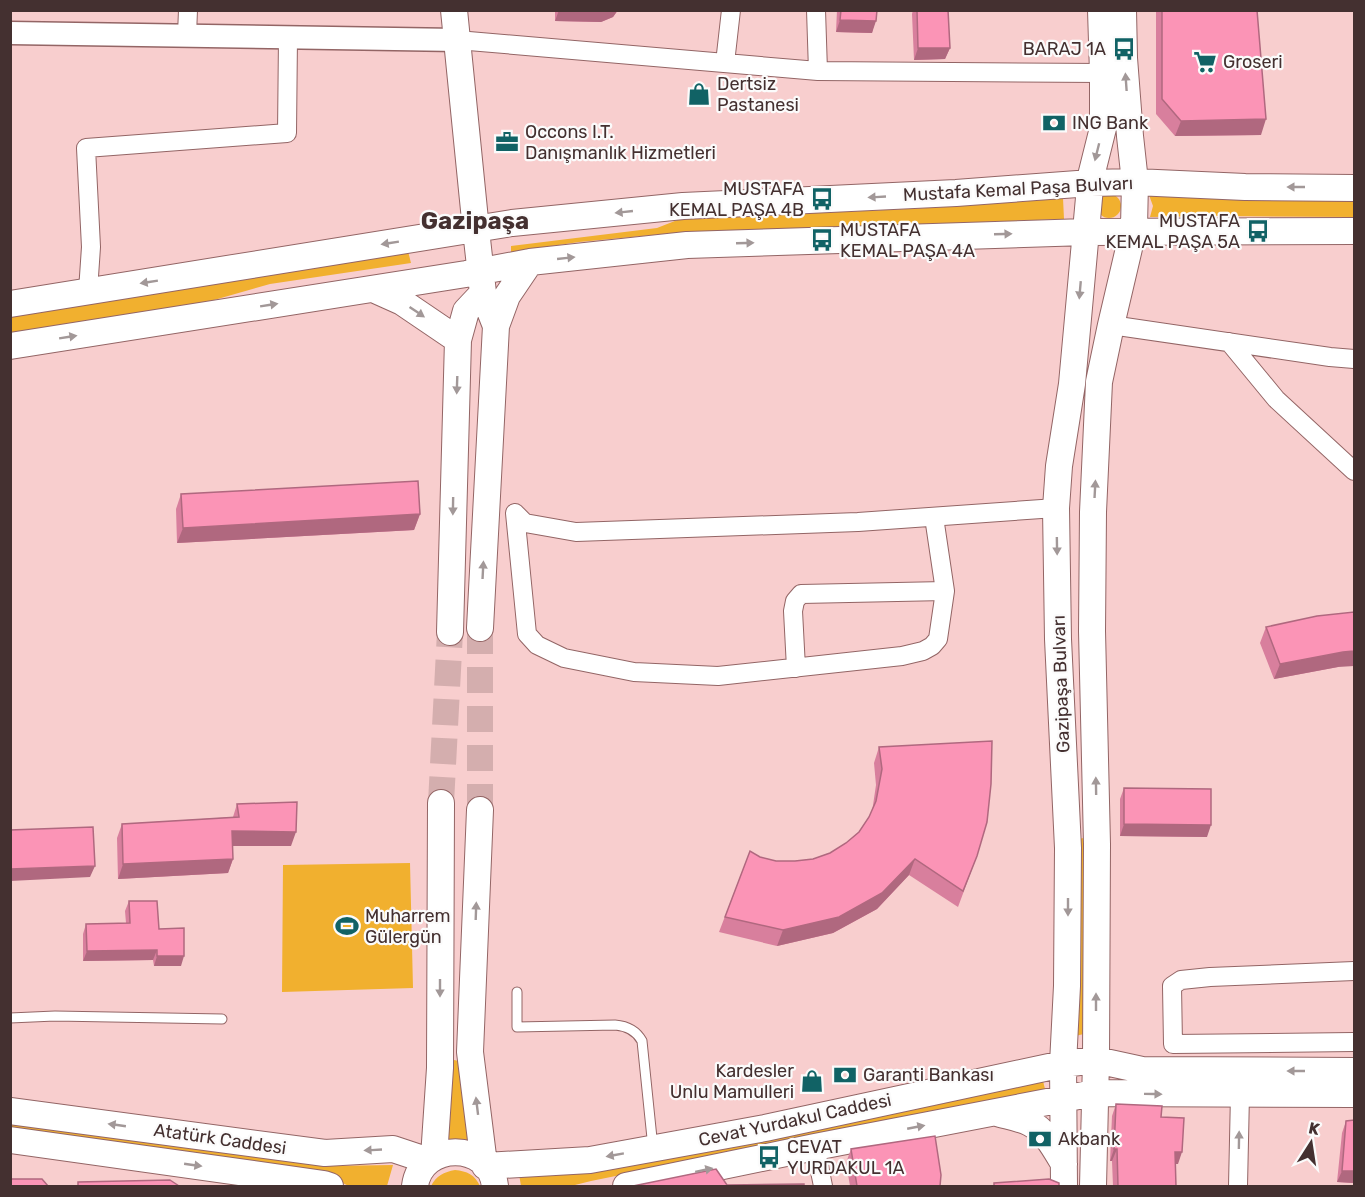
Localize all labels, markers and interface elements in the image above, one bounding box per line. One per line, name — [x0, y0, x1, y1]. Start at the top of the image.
bus stop icon: BARAJ 1A — [1111, 36, 1137, 62]
place label: BARAJ 1A — [1023, 38, 1106, 60]
supermarket icon: Groseri — [1192, 49, 1218, 75]
place label: Groseri — [1223, 51, 1283, 73]
place label: Dertsiz Pastanesi — [717, 73, 799, 116]
one-way arrow — [1121, 73, 1131, 92]
shop icon: Dertsiz Pastanesi — [686, 81, 712, 107]
bank icon: ING Bank — [1041, 110, 1067, 136]
place label: ING Bank — [1072, 112, 1149, 134]
place label: Occons I.T. Danışmanlık Hizmetleri — [525, 121, 716, 164]
office icon: Occons I.T. Danışmanlık Hizmetleri — [494, 129, 520, 155]
one-way arrow — [1092, 143, 1101, 162]
street label: Mustafa Kemal Paşa Bulvarı — [902, 172, 1134, 206]
place label: MUSTAFA KEMAL PAŞA 4B — [669, 178, 804, 221]
one-way arrow — [1287, 182, 1306, 192]
bus stop icon: MUSTAFA KEMAL PAŞA 4B — [809, 186, 835, 212]
one-way arrow — [867, 192, 886, 201]
district label: Gazipaşa — [421, 207, 529, 235]
one-way arrow — [615, 207, 634, 216]
place label: MUSTAFA KEMAL PAŞA 5A — [1105, 210, 1240, 253]
bus stop icon: MUSTAFA KEMAL PAŞA 5A — [1245, 218, 1271, 244]
place label: MUSTAFA KEMAL PAŞA 4A — [840, 219, 975, 262]
bus stop icon: MUSTAFA KEMAL PAŞA 4A — [809, 227, 835, 253]
one-way arrow — [994, 229, 1013, 239]
one-way arrow — [736, 238, 755, 248]
one-way arrow — [380, 239, 399, 248]
one-way arrow — [556, 253, 575, 263]
one-way arrow — [139, 277, 158, 286]
one-way arrow — [1075, 280, 1085, 299]
one-way arrow — [260, 300, 279, 309]
one-way arrow — [409, 306, 425, 317]
one-way arrow — [59, 333, 78, 342]
one-way arrow — [452, 376, 461, 395]
one-way arrow — [1090, 479, 1099, 498]
one-way arrow — [448, 496, 458, 515]
one-way arrow — [1052, 537, 1062, 556]
one-way arrow — [479, 560, 488, 579]
street label: Gazipaşa Bulvarı — [1048, 615, 1074, 753]
one-way arrow — [1091, 776, 1100, 795]
one-way arrow — [1063, 897, 1073, 916]
one-way arrow — [472, 902, 481, 921]
place label: Muharrem Gülergün — [365, 905, 451, 948]
sports icon: Muharrem Gülergün — [334, 913, 360, 939]
one-way arrow — [435, 978, 445, 997]
one-way arrow — [1091, 992, 1101, 1011]
place label: Kardesler Unlu Mamulleri — [670, 1060, 794, 1103]
bank icon: Garanti Bankası — [832, 1062, 858, 1088]
place label: Garanti Bankası — [863, 1064, 994, 1086]
one-way arrow — [1287, 1066, 1306, 1076]
shop icon: Kardesler Unlu Mamulleri — [799, 1068, 825, 1094]
street label: Cevat Yurdakul Caddesi — [697, 1089, 893, 1151]
one-way arrow — [1143, 1089, 1162, 1098]
one-way arrow — [473, 1096, 482, 1115]
north arrow — [1281, 1113, 1341, 1173]
text: K — [1307, 1118, 1322, 1139]
street label: Atatürk Caddesi — [152, 1119, 288, 1159]
one-way arrow — [107, 1120, 126, 1129]
one-way arrow — [907, 1122, 926, 1131]
bank icon: Akbank — [1027, 1126, 1053, 1152]
place label: Akbank — [1058, 1128, 1121, 1150]
one-way arrow — [1234, 1131, 1244, 1150]
place label: CEVAT YURDAKUL 1A — [787, 1136, 905, 1179]
bus stop icon: CEVAT YURDAKUL 1A — [756, 1144, 782, 1170]
one-way arrow — [363, 1146, 382, 1155]
one-way arrow — [605, 1151, 624, 1160]
one-way arrow — [184, 1161, 203, 1170]
one-way arrow — [695, 1165, 714, 1174]

